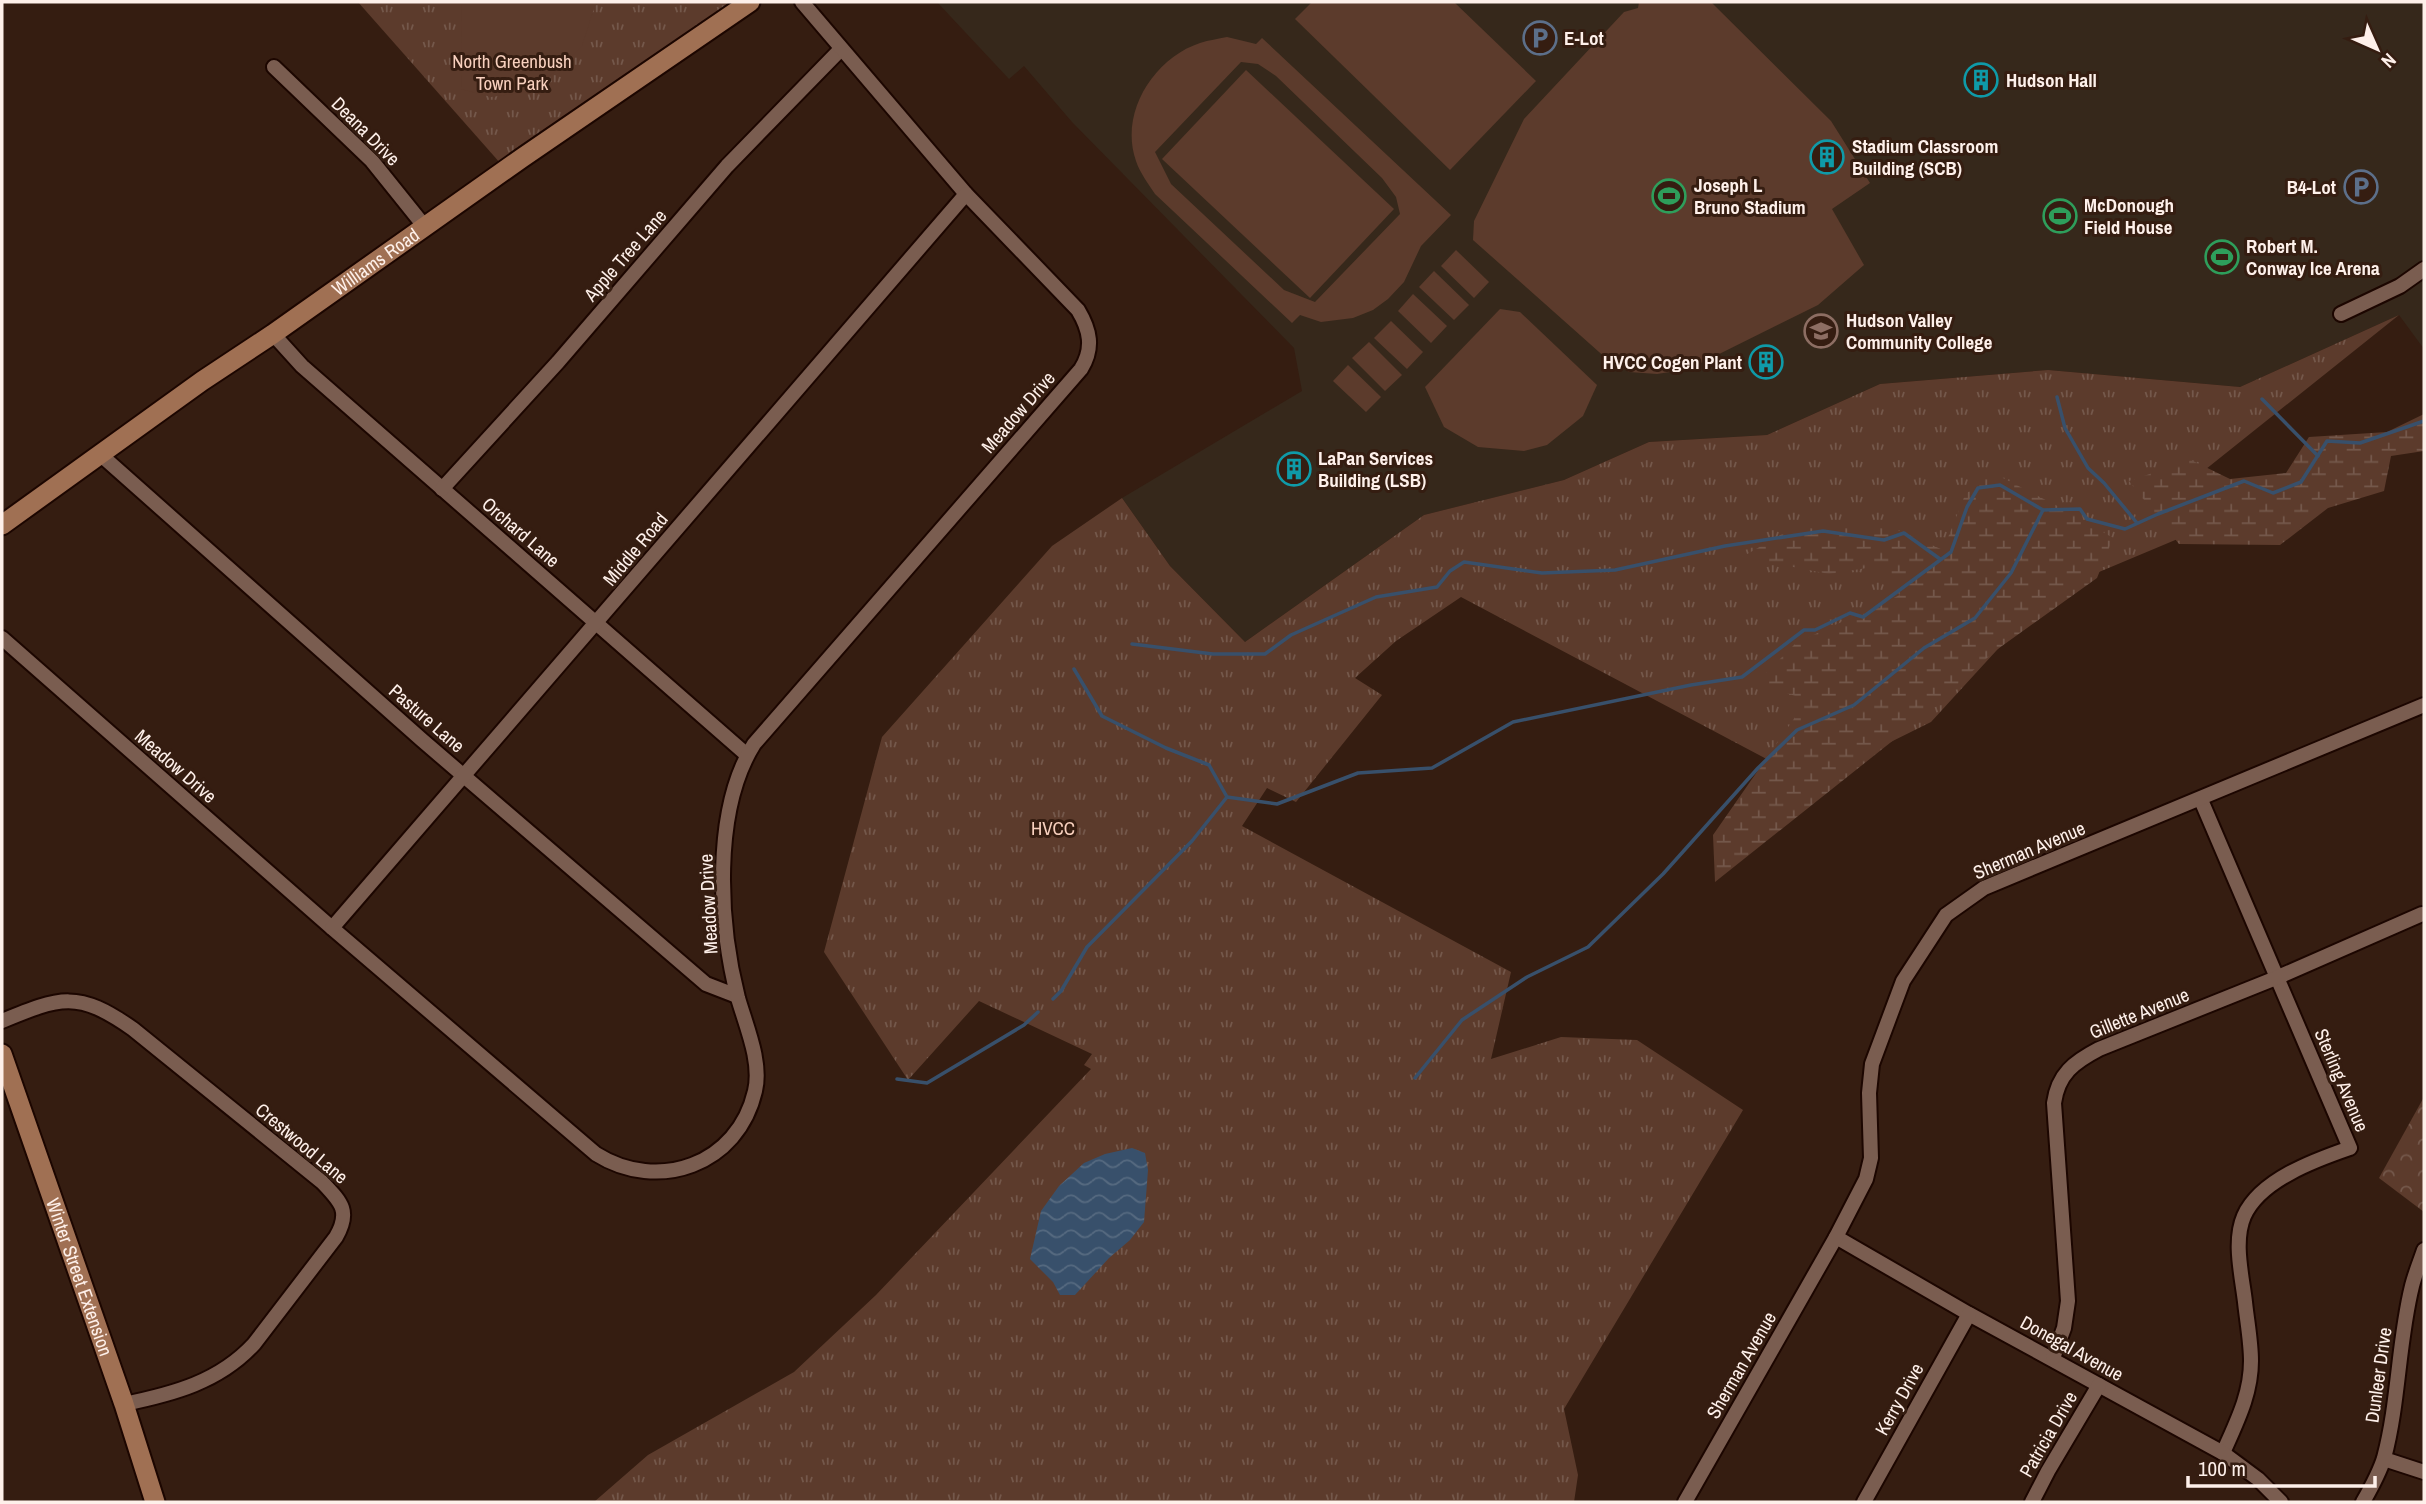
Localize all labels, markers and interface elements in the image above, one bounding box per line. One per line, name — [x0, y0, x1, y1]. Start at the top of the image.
north arrow — [2342, 14, 2412, 84]
parking icon: E-Lot — [1521, 19, 1559, 57]
place label: E-Lot — [1564, 25, 1604, 51]
park label: North Greenbush Town Park — [452, 48, 572, 96]
text: N — [2376, 48, 2402, 74]
building icon: Hudson Hall — [1962, 61, 2000, 99]
place label: Hudson Hall — [2006, 67, 2097, 93]
street label: Deana Drive — [326, 91, 406, 171]
place label: Stadium Classroom Building (SCB) — [1852, 133, 1998, 181]
building icon: Stadium Classroom Building (SCB) — [1808, 138, 1846, 176]
parking icon: B4-Lot — [2342, 168, 2380, 206]
place label: Joseph L Bruno Stadium — [1694, 172, 1806, 220]
place label: B4-Lot — [2287, 174, 2336, 200]
sports icon: Joseph L Bruno Stadium — [1650, 177, 1688, 215]
place label: McDonough Field House — [2084, 192, 2174, 240]
sports icon: McDonough Field House — [2041, 197, 2079, 235]
street label: Apple Tree Lane — [577, 203, 672, 307]
street label: Williams Road — [326, 222, 424, 301]
place label: Robert M. Conway Ice Arena — [2246, 233, 2380, 281]
sports icon: Robert M. Conway Ice Arena — [2203, 238, 2241, 276]
place label: Hudson Valley Community College — [1846, 307, 1993, 355]
school or university icon: Hudson Valley Community College — [1802, 312, 1840, 350]
building icon: HVCC Cogen Plant — [1747, 343, 1785, 381]
place label: HVCC Cogen Plant — [1603, 349, 1742, 375]
street label: Meadow Drive — [975, 366, 1061, 458]
place label: LaPan Services Building (LSB) — [1318, 445, 1433, 493]
building icon: LaPan Services Building (LSB) — [1275, 450, 1313, 488]
street label: Orchard Lane — [477, 491, 565, 573]
street label: Middle Road — [597, 507, 673, 591]
street label: Pasture Lane — [383, 678, 471, 758]
street label: Meadow Drive — [130, 723, 222, 809]
park label: HVCC — [1031, 815, 1075, 841]
street label: Sherman Avenue — [1969, 815, 2089, 885]
street label: Meadow Drive — [692, 853, 724, 955]
street label: Gillette Avenue — [2085, 981, 2193, 1045]
street label: Sterling Avenue — [2309, 1024, 2375, 1136]
street label: Crestwood Lane — [250, 1097, 354, 1189]
street label: Winter Street Extension — [40, 1194, 119, 1359]
street label: Sherman Avenue — [1700, 1307, 1782, 1423]
street label: Donegal Avenue — [2016, 1309, 2128, 1387]
street label: Dunleer Drive — [2358, 1326, 2398, 1424]
street label: Kerry Drive — [1869, 1358, 1929, 1440]
street label: Patricia Drive — [2013, 1386, 2083, 1482]
scale bar — [2188, 1444, 2375, 1488]
text: 100 m — [2198, 1454, 2246, 1483]

